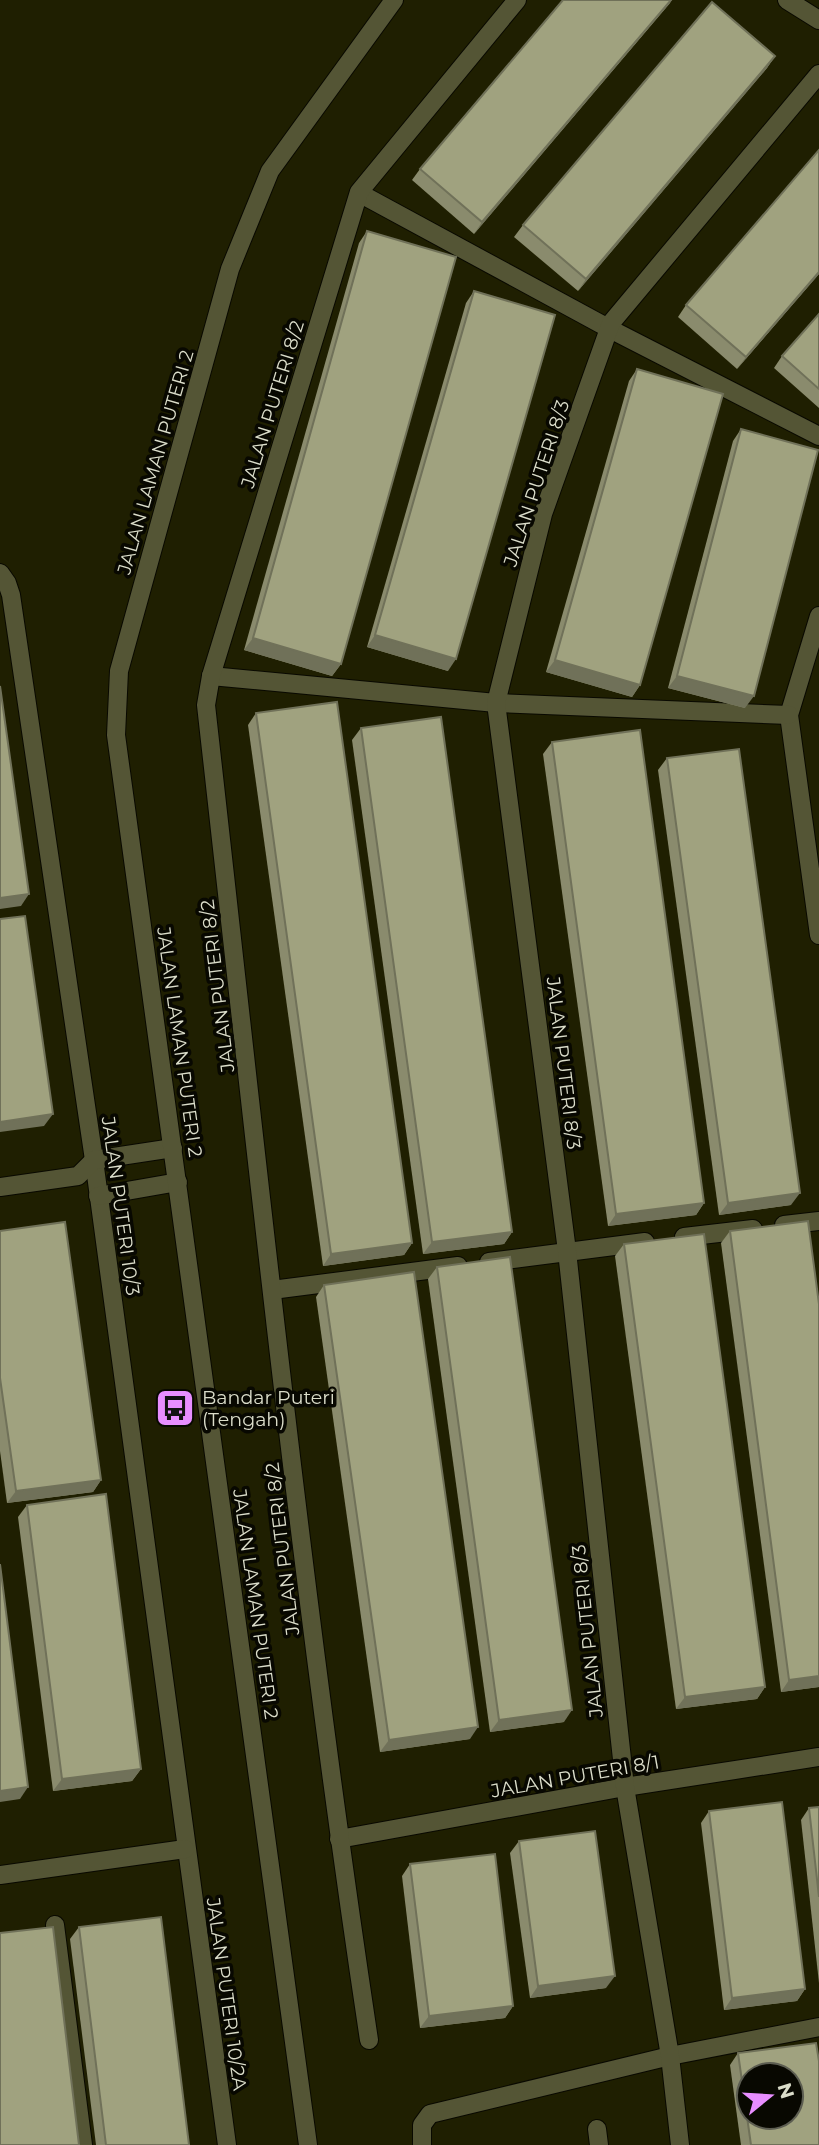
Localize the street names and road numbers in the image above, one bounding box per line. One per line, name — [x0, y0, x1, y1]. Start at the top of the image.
street label: JALAN PUTERI 8/2 — [236, 317, 309, 492]
street label: JALAN LAMAN PUTERI 2 — [112, 347, 199, 578]
street label: JALAN PUTERI 8/3 — [498, 397, 574, 570]
street label: JALAN PUTERI 8/2 — [195, 898, 240, 1075]
street label: JALAN LAMAN PUTERI 2 — [152, 924, 207, 1159]
street label: JALAN PUTERI 8/3 — [541, 974, 586, 1151]
street label: JALAN PUTERI 10/3 — [96, 1114, 144, 1297]
street label: JALAN PUTERI 8/2 — [260, 1461, 305, 1638]
street label: JALAN LAMAN PUTERI 2 — [228, 1486, 283, 1721]
street label: JALAN PUTERI 8/3 — [567, 1543, 608, 1720]
street label: JALAN PUTERI 8/1 — [488, 1750, 661, 1803]
street label: JALAN PUTERI 10/2A — [201, 1895, 251, 2092]

